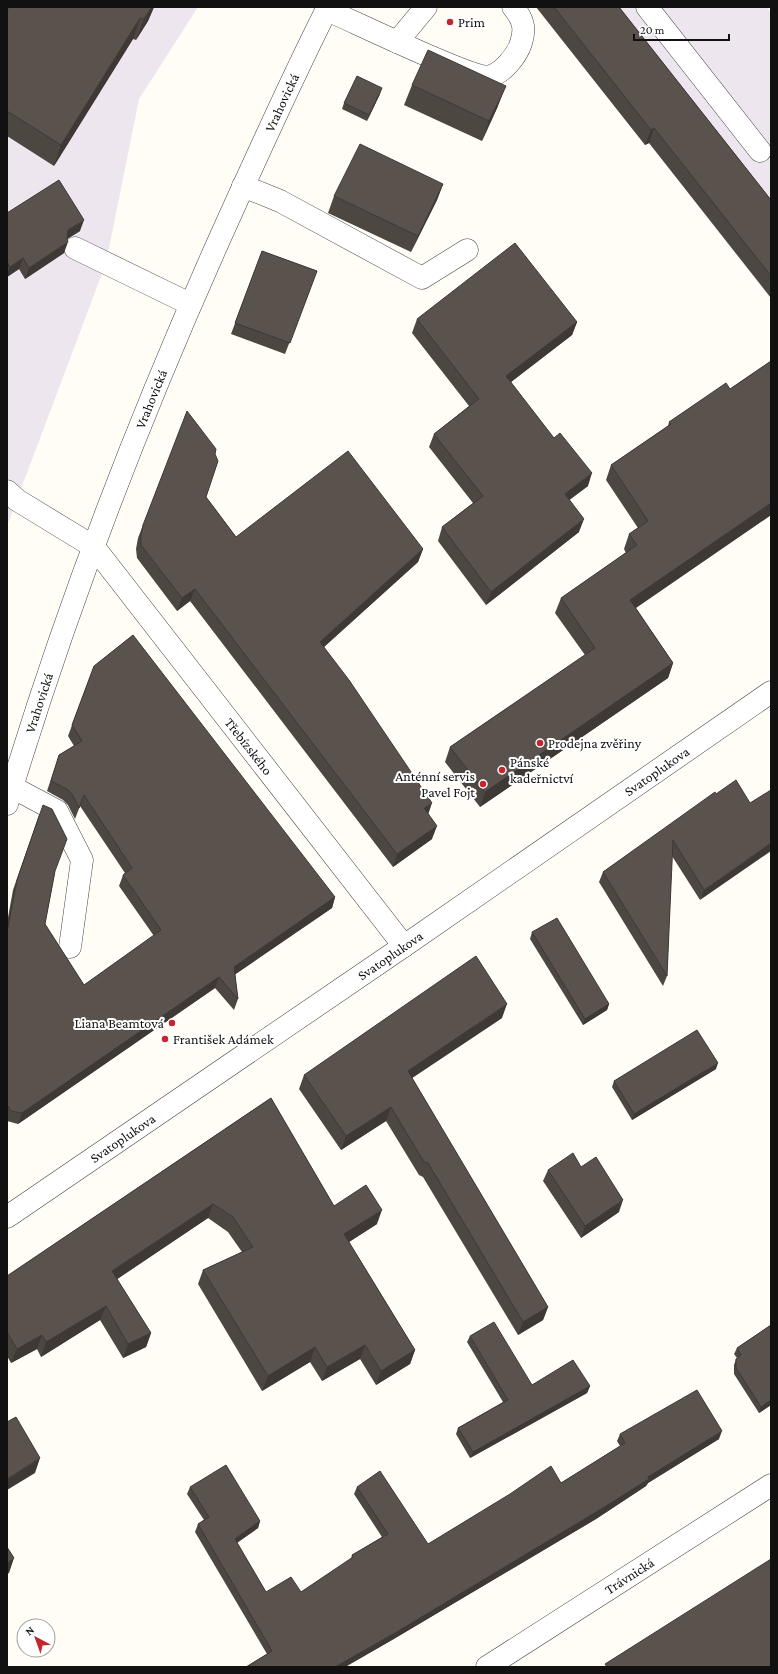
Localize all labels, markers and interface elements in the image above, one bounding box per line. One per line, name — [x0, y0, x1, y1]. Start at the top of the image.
place label: Prim — [458, 14, 485, 30]
scale bar — [634, 16, 729, 42]
marker: Prim — [445, 17, 455, 27]
text: 20 m — [640, 23, 665, 37]
street label: Vrahovická — [261, 70, 302, 134]
street label: Vrahovická — [132, 367, 170, 431]
street label: Vrahovická — [22, 670, 56, 735]
street label: Třebízského — [222, 715, 276, 778]
place label: Prodejna zvěřiny — [548, 735, 642, 752]
marker: Prodejna zvěřiny — [535, 738, 545, 748]
street label: Svatoplukova — [621, 743, 693, 799]
place label: Pánské kadeřnictví — [510, 754, 574, 786]
marker: Pánské kadeřnictví — [497, 765, 507, 775]
place label: Anténní servis Pavel Fojt — [395, 768, 475, 801]
marker: Anténní servis Pavel Fojt — [478, 779, 488, 789]
street label: Svatoplukova — [355, 927, 426, 983]
place label: Liana Beamtová — [74, 1015, 165, 1031]
marker: Liana Beamtová — [167, 1018, 177, 1028]
place label: František Adámek — [173, 1031, 274, 1047]
marker: František Adámek — [160, 1034, 170, 1044]
street label: Svatoplukova — [87, 1110, 159, 1166]
street label: Trávnická — [602, 1554, 657, 1597]
north arrow — [16, 1618, 56, 1658]
text: N — [23, 1623, 37, 1637]

